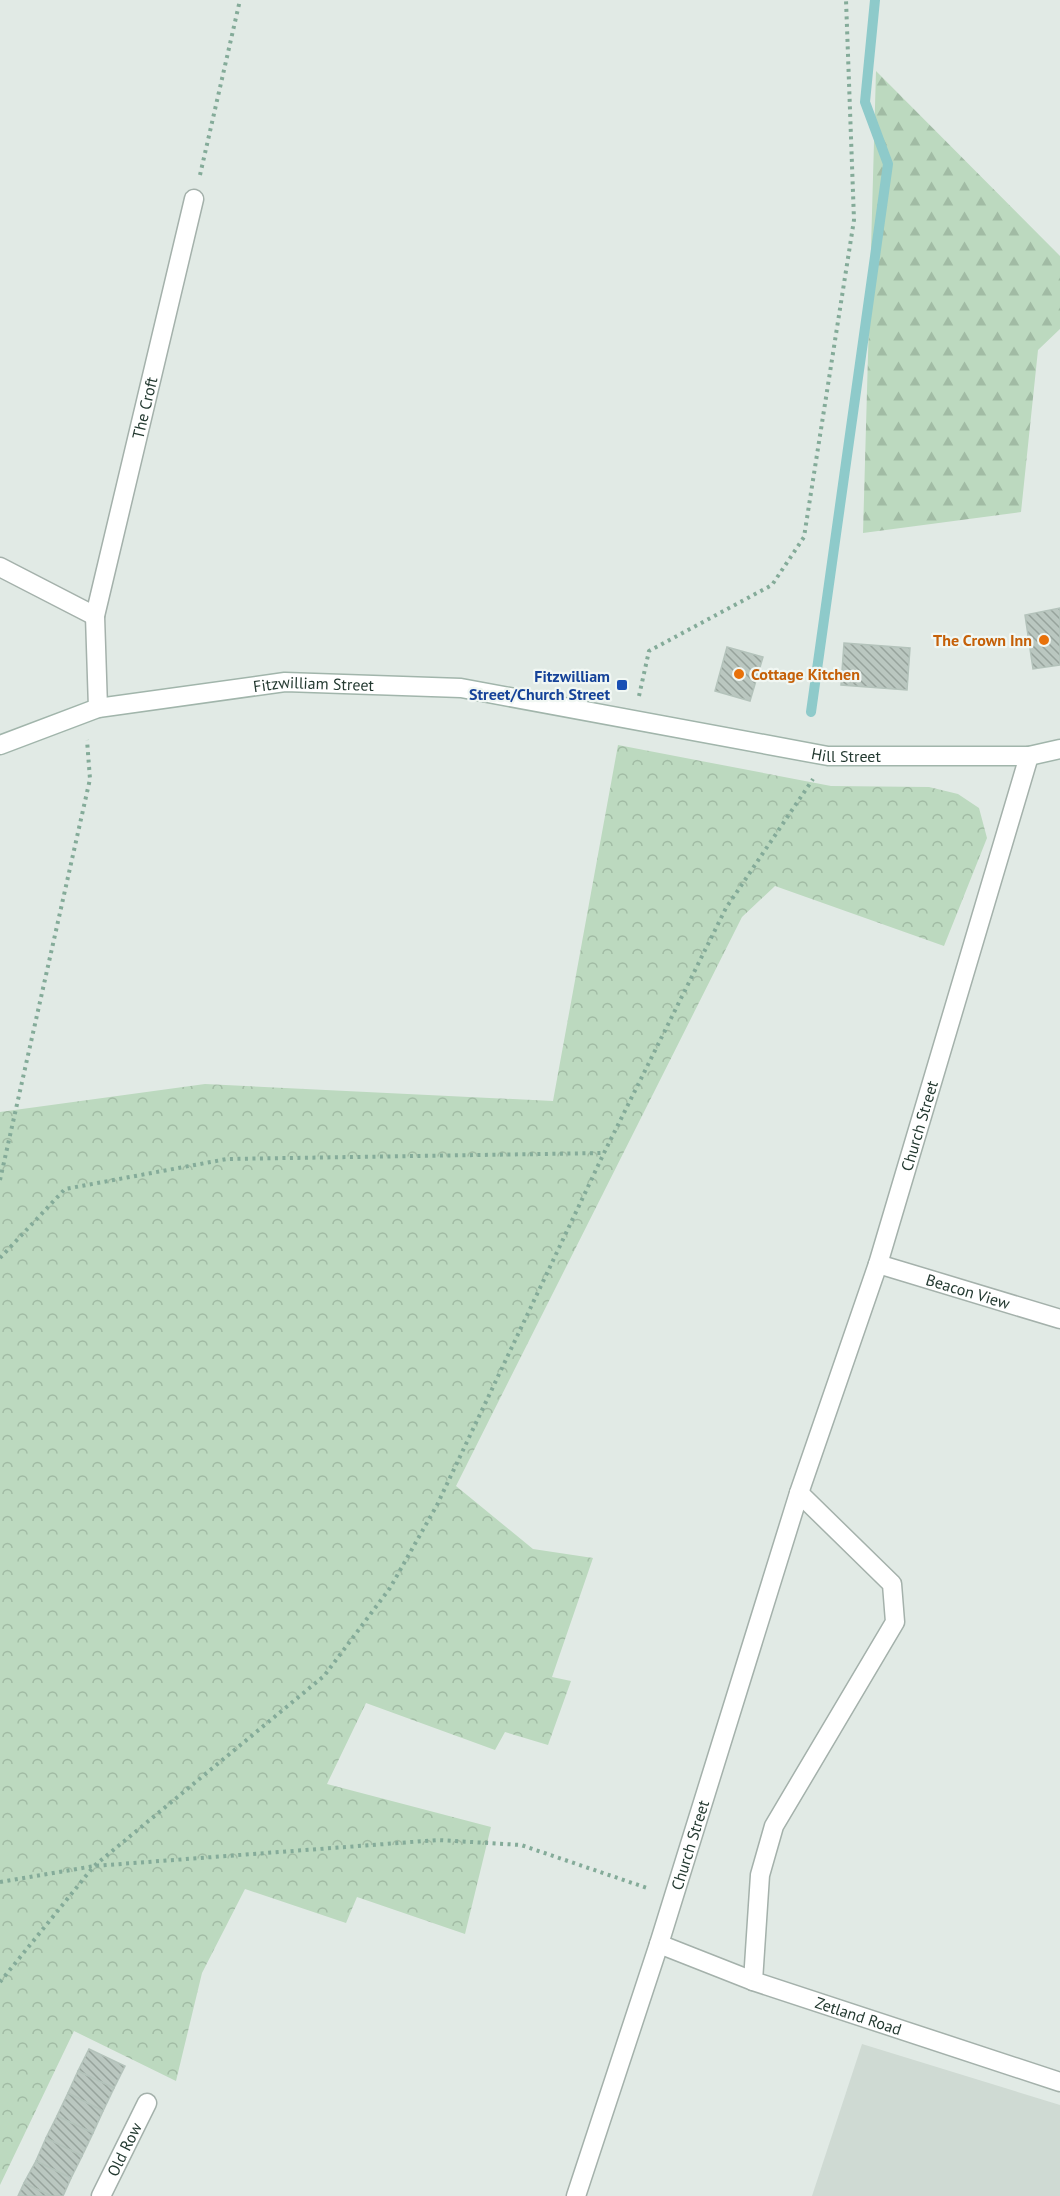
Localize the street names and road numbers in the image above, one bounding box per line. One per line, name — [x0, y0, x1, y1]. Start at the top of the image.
street label: The Croft — [127, 374, 162, 441]
street label: Fitzwilliam Street — [252, 671, 375, 696]
street label: Hill Street — [810, 743, 881, 766]
street label: Church Street — [896, 1078, 942, 1173]
street label: Beacon View — [924, 1269, 1013, 1313]
street label: Church Street — [666, 1797, 713, 1892]
street label: Zetland Road — [813, 1992, 904, 2039]
street label: Old Row — [102, 2119, 146, 2180]

